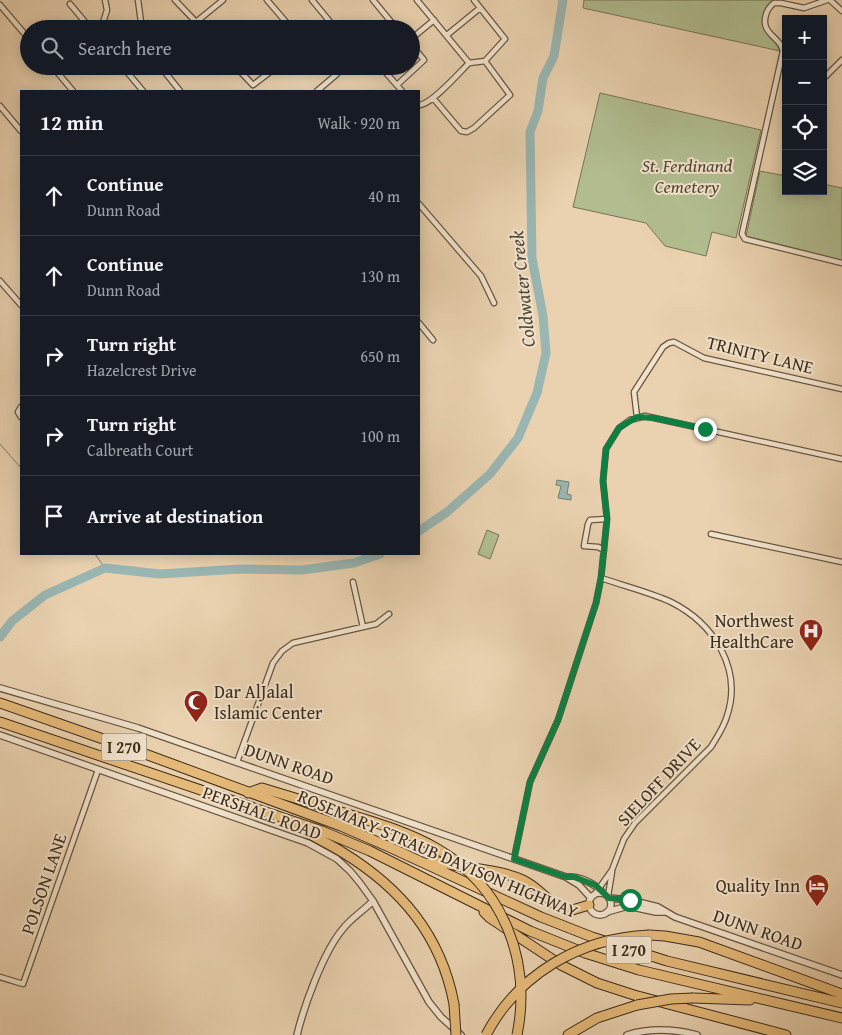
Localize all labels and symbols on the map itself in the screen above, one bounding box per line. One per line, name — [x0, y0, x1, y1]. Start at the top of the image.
park label: St. Ferdinand Cemetery — [642, 152, 733, 200]
water label: Coldwater Creek — [502, 229, 542, 349]
street label: TRINITY LANE — [704, 328, 816, 381]
route end — [694, 418, 717, 441]
place label: Northwest HealthCare — [710, 607, 795, 655]
hospital icon: Northwest HealthCare — [798, 618, 824, 652]
place label: Dar AlJalal Islamic Center — [214, 678, 323, 726]
mosque icon: Dar AlJalal Islamic Center — [183, 689, 209, 723]
street label: SIELOFF DRIVE — [610, 731, 707, 832]
road number: I 270 — [102, 734, 146, 760]
street label: DUNN ROAD — [241, 736, 338, 791]
street label: PERSHALL ROAD — [199, 778, 326, 847]
street label: ROSEMARY STRAUB DAVISON HIGHWAY — [294, 782, 583, 925]
street label: POLSON LANE — [14, 830, 73, 938]
place label: Quality Inn — [716, 872, 800, 899]
hotel icon: Quality Inn — [804, 873, 830, 907]
route start — [619, 889, 642, 912]
street label: DUNN ROAD — [710, 902, 807, 957]
road number: I 270 — [606, 936, 652, 964]

